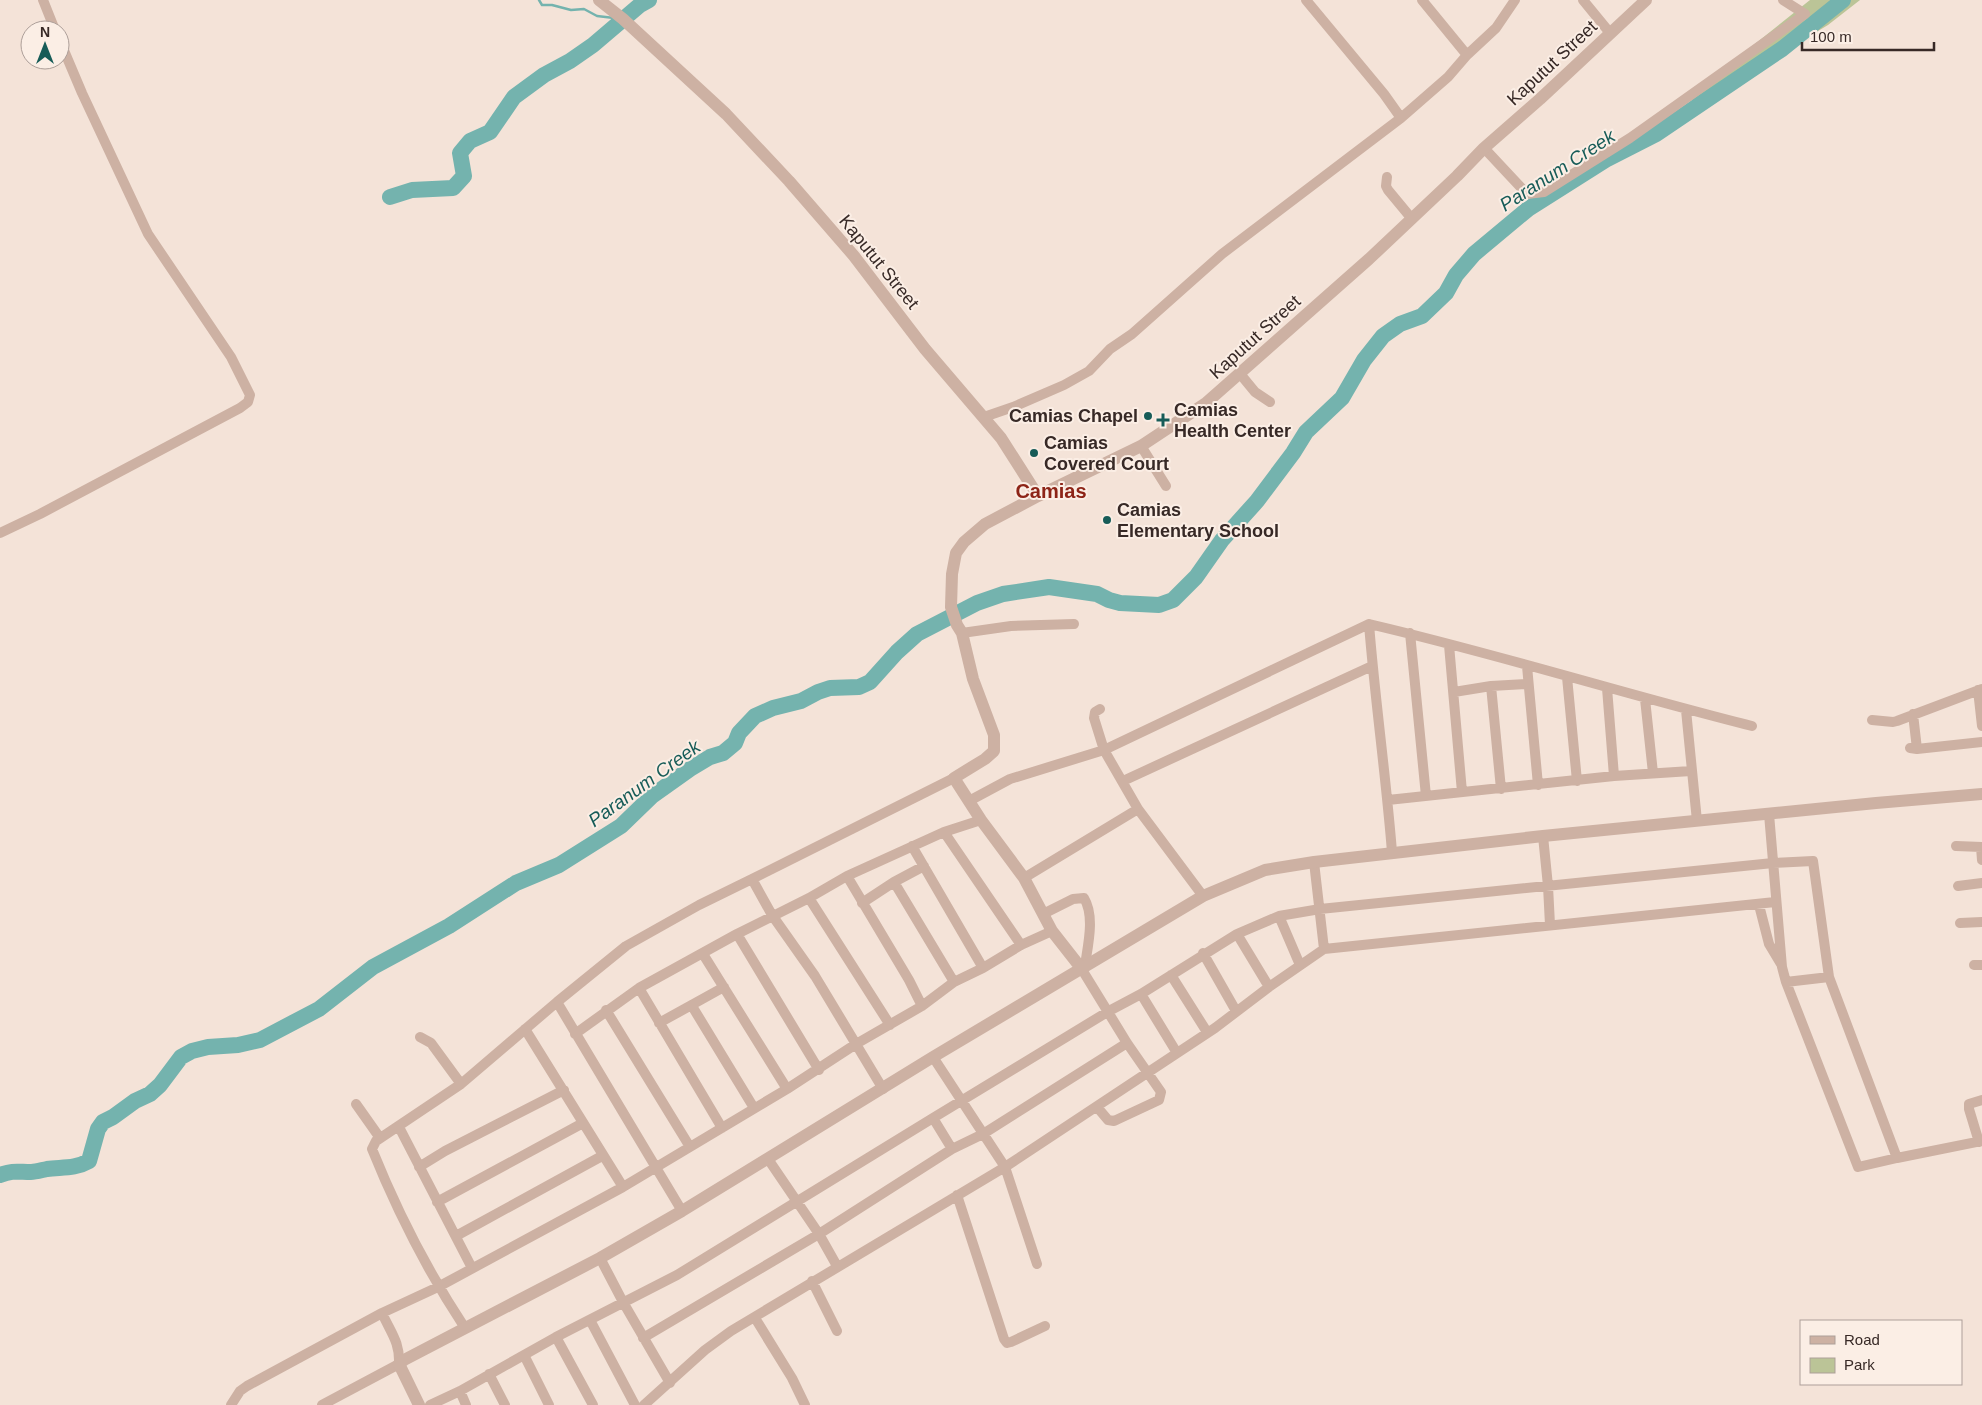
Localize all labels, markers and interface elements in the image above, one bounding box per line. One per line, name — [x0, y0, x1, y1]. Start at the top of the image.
street label: Kaputut Street — [1503, 16, 1601, 110]
north arrow — [20, 20, 70, 70]
scale bar — [1802, 20, 1934, 52]
text: N — [40, 24, 50, 40]
text: 100 m — [1810, 28, 1852, 45]
water label: Paranum Creek — [1496, 125, 1620, 215]
street label: Kaputut Street — [835, 211, 923, 313]
street label: Kaputut Street — [1206, 291, 1304, 383]
place label: Camias Health Center — [1174, 400, 1291, 441]
place label: Camias Chapel — [1009, 406, 1138, 426]
marker: Camias Chapel — [1142, 410, 1154, 422]
marker: Camias Health Center — [1156, 413, 1170, 427]
place label: Camias Covered Court — [1044, 433, 1169, 474]
marker: Camias Covered Court — [1028, 447, 1040, 459]
district label: Camias — [1015, 480, 1087, 502]
place label: Camias Elementary School — [1117, 500, 1279, 541]
marker: Camias Elementary School — [1101, 514, 1113, 526]
water label: Paranum Creek — [584, 735, 705, 831]
legend — [1800, 1320, 1962, 1385]
text: Road — [1844, 1331, 1880, 1348]
text: Park — [1844, 1356, 1875, 1373]

